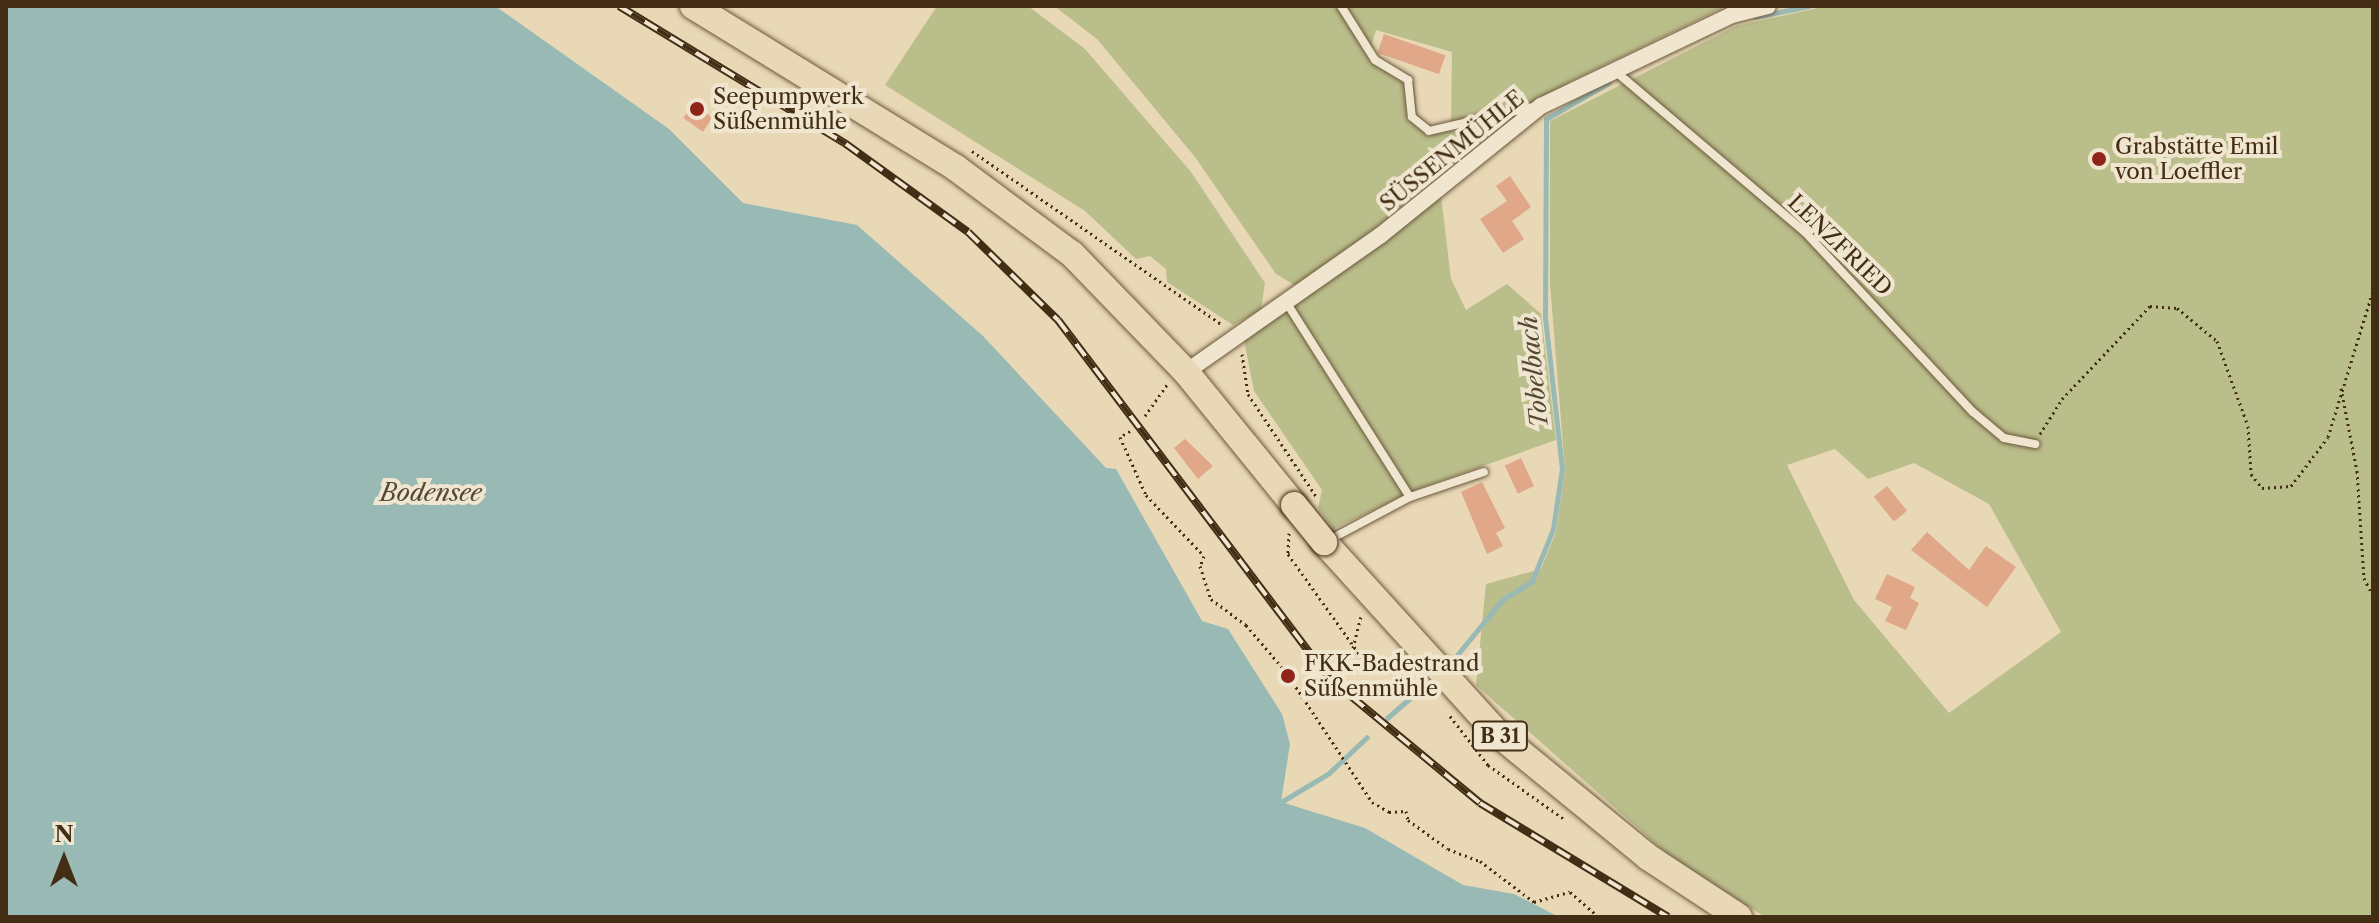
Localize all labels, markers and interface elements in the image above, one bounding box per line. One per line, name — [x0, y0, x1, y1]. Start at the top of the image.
place label: Seepumpwerk Süßenmühle — [713, 83, 863, 134]
street label: SÜSSENMÜHLE — [1375, 85, 1529, 217]
marker: Seepumpwerk Süßenmühle — [688, 100, 706, 118]
place label: Grabstätte Emil von Loeffler — [2115, 133, 2278, 184]
marker: Grabstätte Emil von Loeffler — [2090, 150, 2108, 168]
street label: LENZFRIED — [1783, 189, 1897, 301]
water label: Tobelbach — [1514, 315, 1554, 429]
water label: Bodensee — [380, 479, 482, 507]
place label: FKK-Badestrand Süßenmühle — [1304, 650, 1479, 702]
marker: FKK-Badestrand Süßenmühle — [1279, 667, 1297, 685]
road number: B 31 — [1470, 720, 1530, 752]
north arrow — [24, 819, 104, 899]
text: N — [54, 821, 74, 848]

